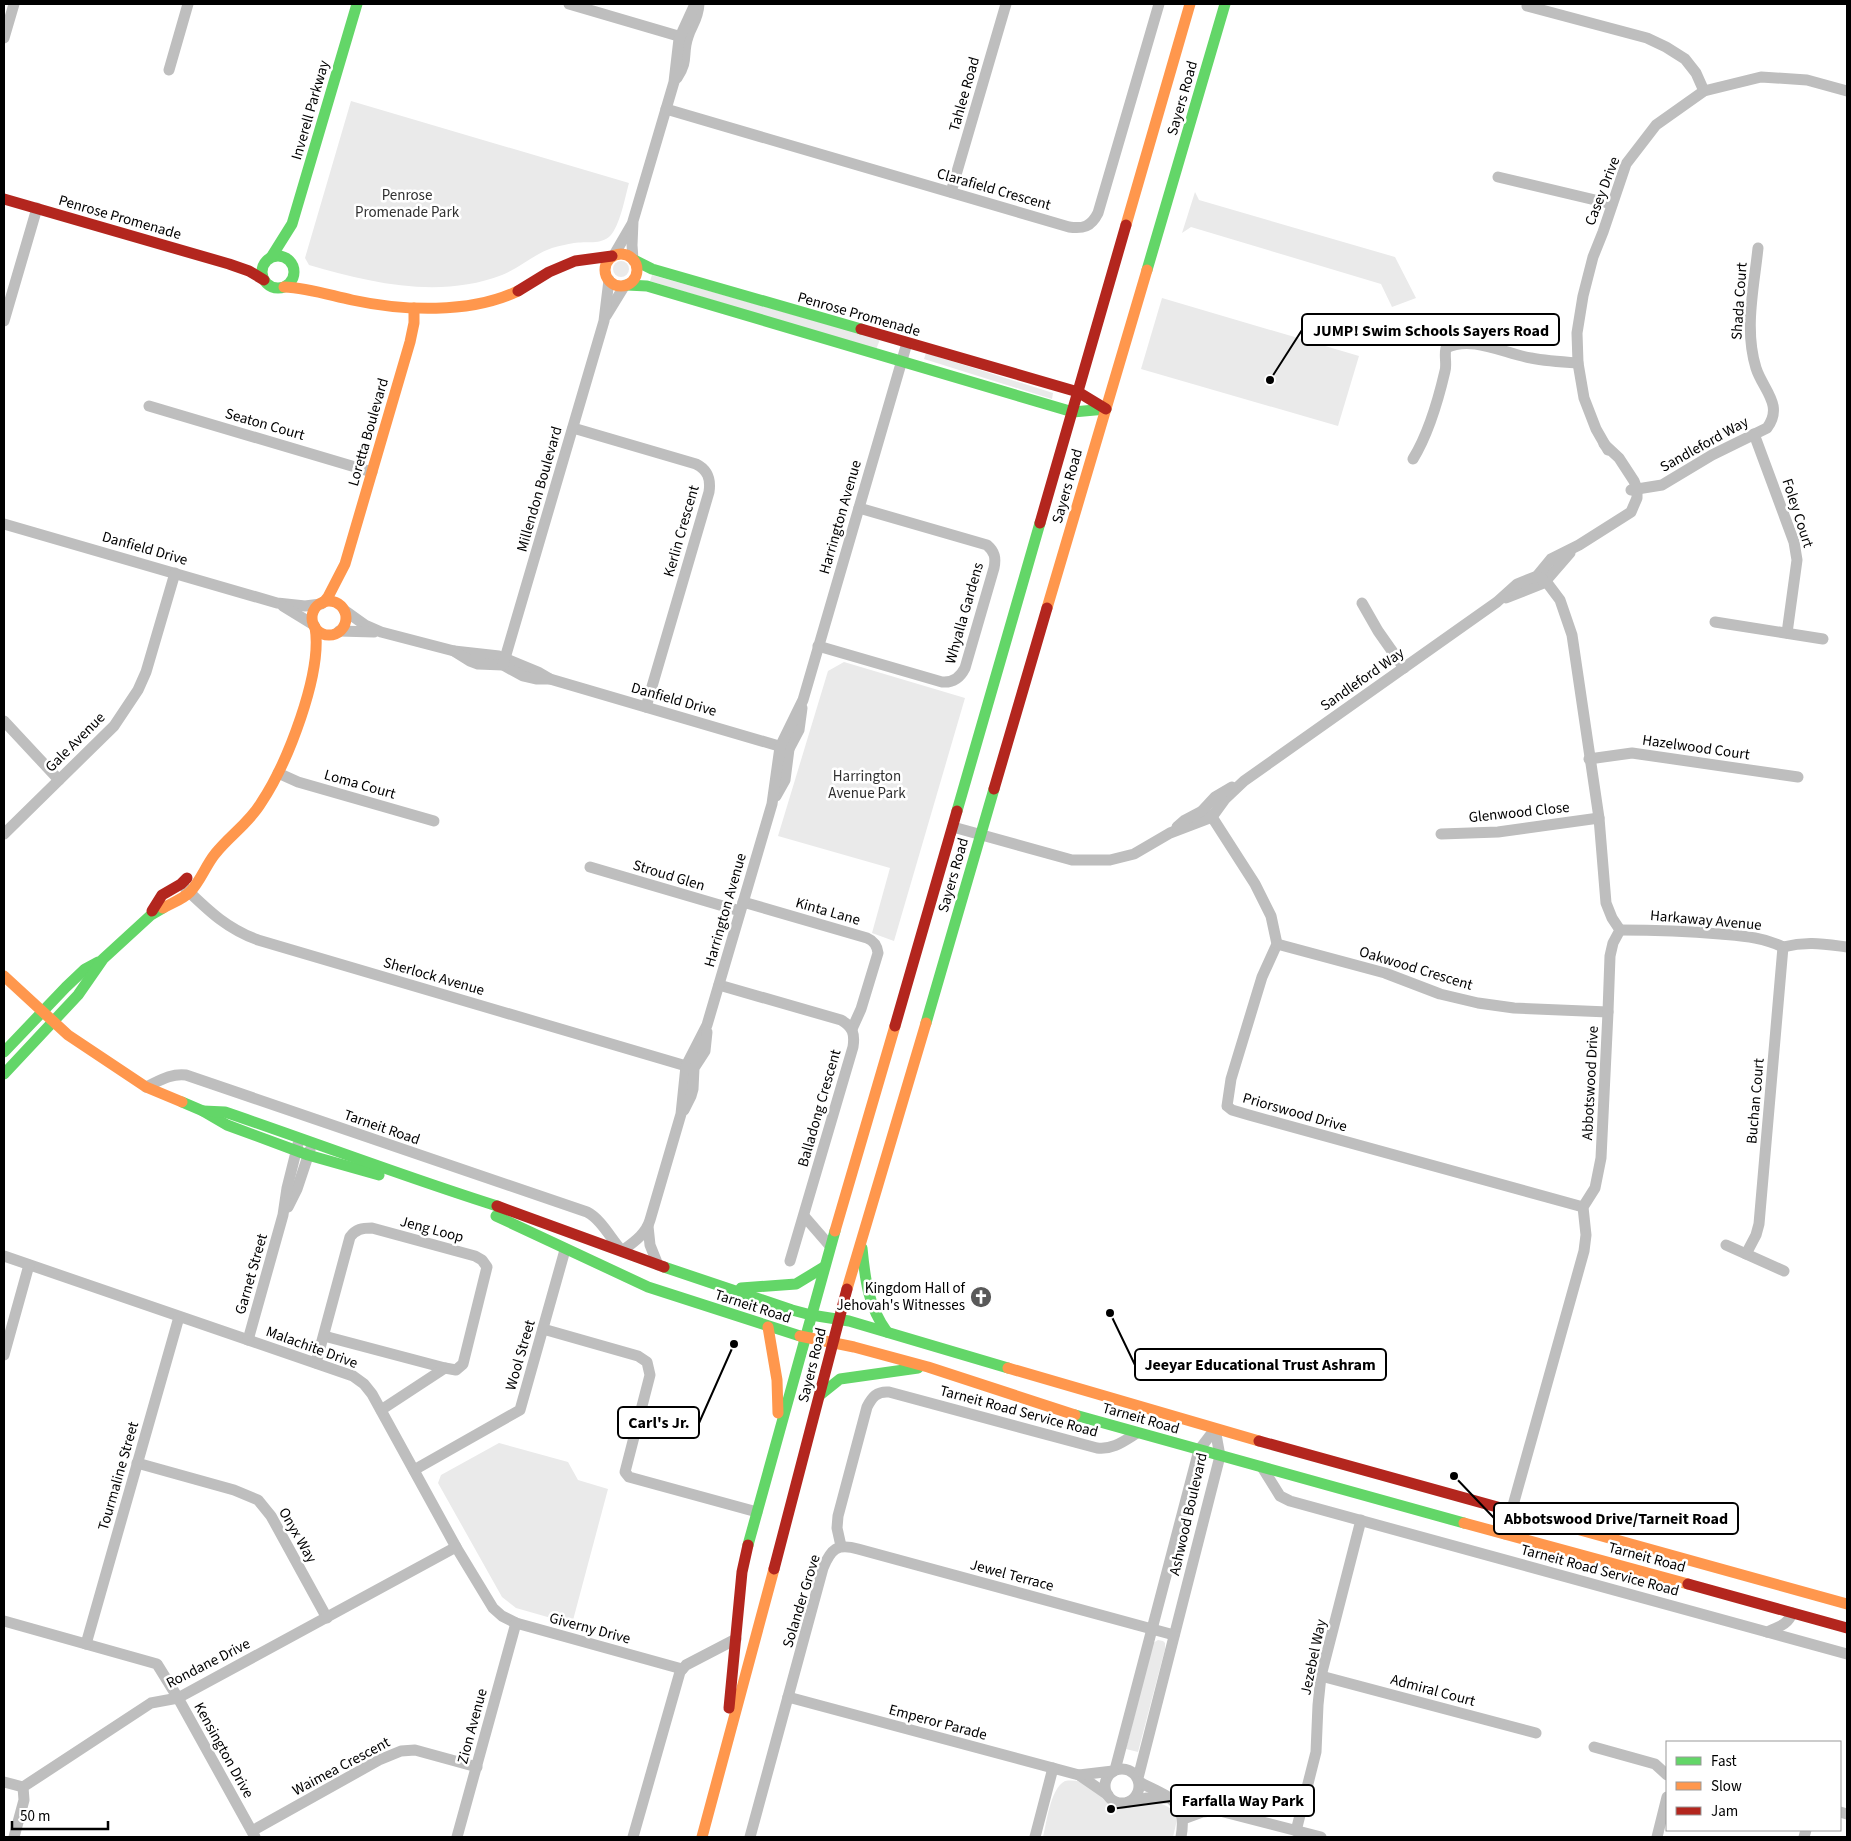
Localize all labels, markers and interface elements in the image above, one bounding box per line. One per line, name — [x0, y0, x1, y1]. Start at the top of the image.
street label: Tahlee Road — [944, 54, 985, 134]
street label: Inverell Parkway — [286, 58, 335, 163]
street label: Sayers Road — [1162, 58, 1203, 138]
street label: Casey Drive — [1580, 154, 1625, 229]
street label: Clarafield Crescent — [934, 163, 1053, 216]
park label: Penrose Promenade Park — [355, 185, 460, 223]
street label: Penrose Promenade — [56, 190, 184, 245]
street label: Shada Court — [1726, 262, 1753, 341]
street label: Penrose Promenade — [795, 287, 923, 342]
callout: JUMP! Swim Schools Sayers Road — [1302, 314, 1559, 345]
text: JUMP! Swim Schools Sayers Road — [1313, 320, 1549, 342]
street label: Loretta Boulevard — [343, 376, 394, 489]
street label: Seaton Court — [223, 403, 307, 446]
street label: Sandleford Way — [1656, 411, 1752, 477]
street label: Millendon Boulevard — [512, 424, 567, 554]
street label: Sayers Road — [1047, 446, 1088, 526]
street label: Harrington Avenue — [814, 458, 867, 577]
street label: Foley Court — [1776, 476, 1819, 551]
street label: Kerlin Crescent — [658, 483, 705, 579]
street label: Danfield Drive — [100, 526, 190, 571]
street label: Whyalla Gardens — [940, 560, 989, 666]
street label: Sandleford Way — [1316, 643, 1409, 716]
street label: Danfield Drive — [629, 677, 719, 722]
street label: Gale Avenue — [41, 708, 110, 777]
street label: Hazelwood Court — [1641, 730, 1751, 765]
street label: Loma Court — [322, 764, 398, 805]
park label: Harrington Avenue Park — [828, 766, 906, 804]
street label: Glenwood Close — [1468, 797, 1571, 828]
street label: Sayers Road — [933, 835, 974, 915]
street label: Harrington Avenue — [699, 851, 752, 970]
street label: Stroud Glen — [630, 855, 707, 896]
street label: Kinta Lane — [793, 892, 863, 931]
street label: Harkaway Avenue — [1649, 905, 1763, 936]
street label: Oakwood Crescent — [1356, 941, 1475, 996]
street label: Sherlock Avenue — [381, 952, 487, 1001]
street label: Abbotswood Drive — [1577, 1025, 1604, 1141]
street label: Balladong Crescent — [793, 1047, 846, 1169]
street label: Buchan Court — [1741, 1057, 1770, 1145]
street label: Priorswood Drive — [1240, 1088, 1350, 1137]
street label: Tarneit Road — [341, 1105, 423, 1150]
street label: Jeng Loop — [398, 1211, 466, 1248]
street label: Garnet Street — [230, 1231, 273, 1317]
place label: Kingdom Hall of Jehovah's Witnesses — [837, 1278, 966, 1316]
street label: Tarneit Road — [712, 1284, 794, 1329]
church icon: Kingdom Hall of Jehovah's Witnesses — [969, 1285, 993, 1309]
street label: Wool Street — [500, 1317, 541, 1393]
street label: Malachite Drive — [263, 1321, 361, 1374]
street label: Sayers Road — [793, 1325, 832, 1405]
callout: Jeeyar Educational Trust Ashram — [1135, 1349, 1386, 1380]
text: Jeeyar Educational Trust Ashram — [1144, 1354, 1376, 1376]
street label: Tarneit Road Service Road — [937, 1380, 1100, 1443]
street label: Tarneit Road — [1100, 1397, 1182, 1440]
callout: Carl's Jr. — [618, 1407, 699, 1438]
text: Carl's Jr. — [628, 1412, 690, 1434]
street label: Tourmaline Street — [93, 1419, 144, 1533]
street label: Ashwood Boulevard — [1164, 1451, 1213, 1578]
callout: Abbotswood Drive/Tarneit Road — [1494, 1503, 1738, 1534]
street label: Onyx Way — [273, 1504, 322, 1567]
text: Abbotswood Drive/Tarneit Road — [1503, 1508, 1728, 1530]
street label: Tarneit Road — [1606, 1537, 1688, 1578]
street label: Tarneit Road Service Road — [1518, 1539, 1681, 1602]
street label: Solander Grove — [777, 1552, 826, 1650]
street label: Jewel Terrace — [968, 1554, 1056, 1597]
street label: Giverny Drive — [547, 1608, 633, 1649]
street label: Jezebel Way — [1295, 1617, 1332, 1697]
street label: Rondane Drive — [163, 1633, 254, 1694]
street label: Admiral Court — [1388, 1669, 1478, 1712]
street label: Zion Avenue — [452, 1686, 493, 1766]
street label: Kensington Drive — [189, 1699, 259, 1802]
street label: Emperor Parade — [886, 1699, 989, 1746]
street label: Waimea Crescent — [289, 1732, 394, 1801]
legend — [1666, 1741, 1841, 1831]
text: Fast — [1711, 1751, 1737, 1772]
text: Slow — [1711, 1776, 1742, 1797]
callout: Farfalla Way Park — [1171, 1785, 1314, 1816]
text: Farfalla Way Park — [1182, 1790, 1304, 1812]
scale bar — [12, 1798, 109, 1830]
text: Jam — [1711, 1801, 1738, 1822]
text: 50 m — [20, 1806, 50, 1827]

